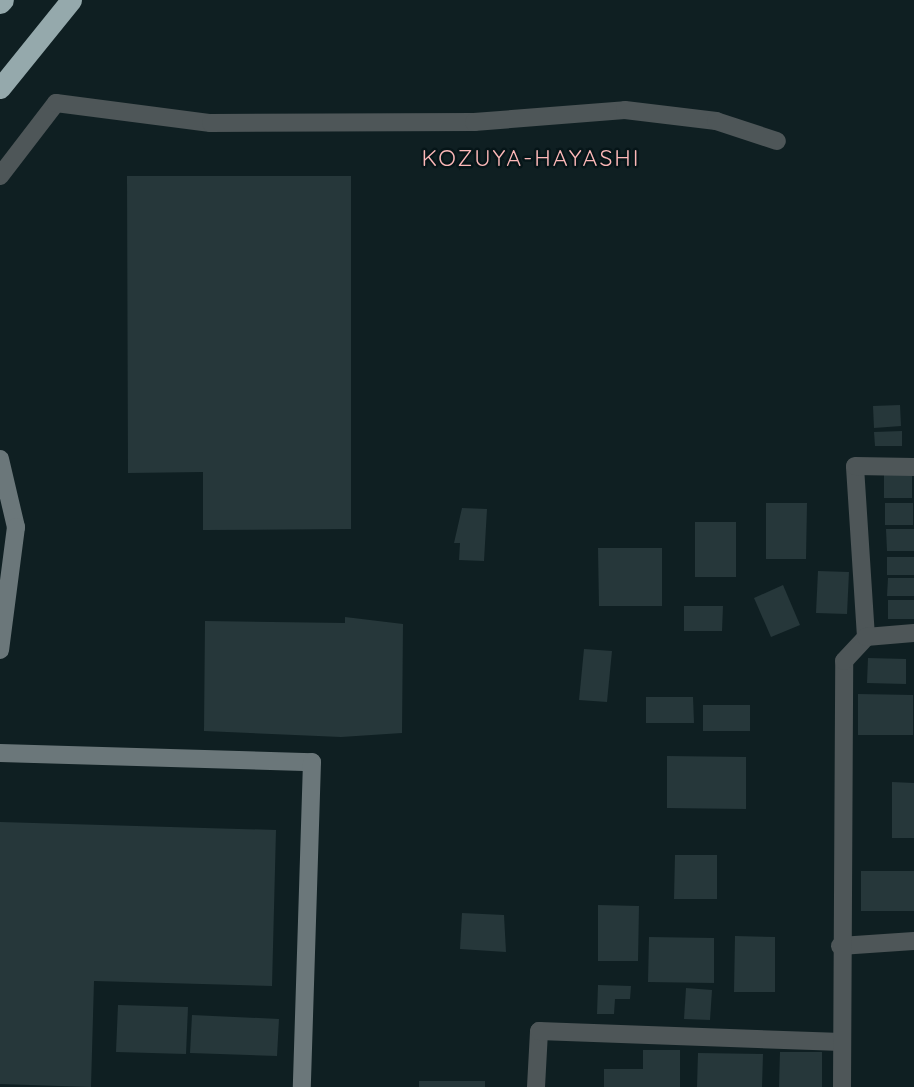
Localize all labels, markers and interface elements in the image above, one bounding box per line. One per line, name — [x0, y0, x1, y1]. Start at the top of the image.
district label: KOZUYA-HAYASHI — [423, 144, 639, 172]

